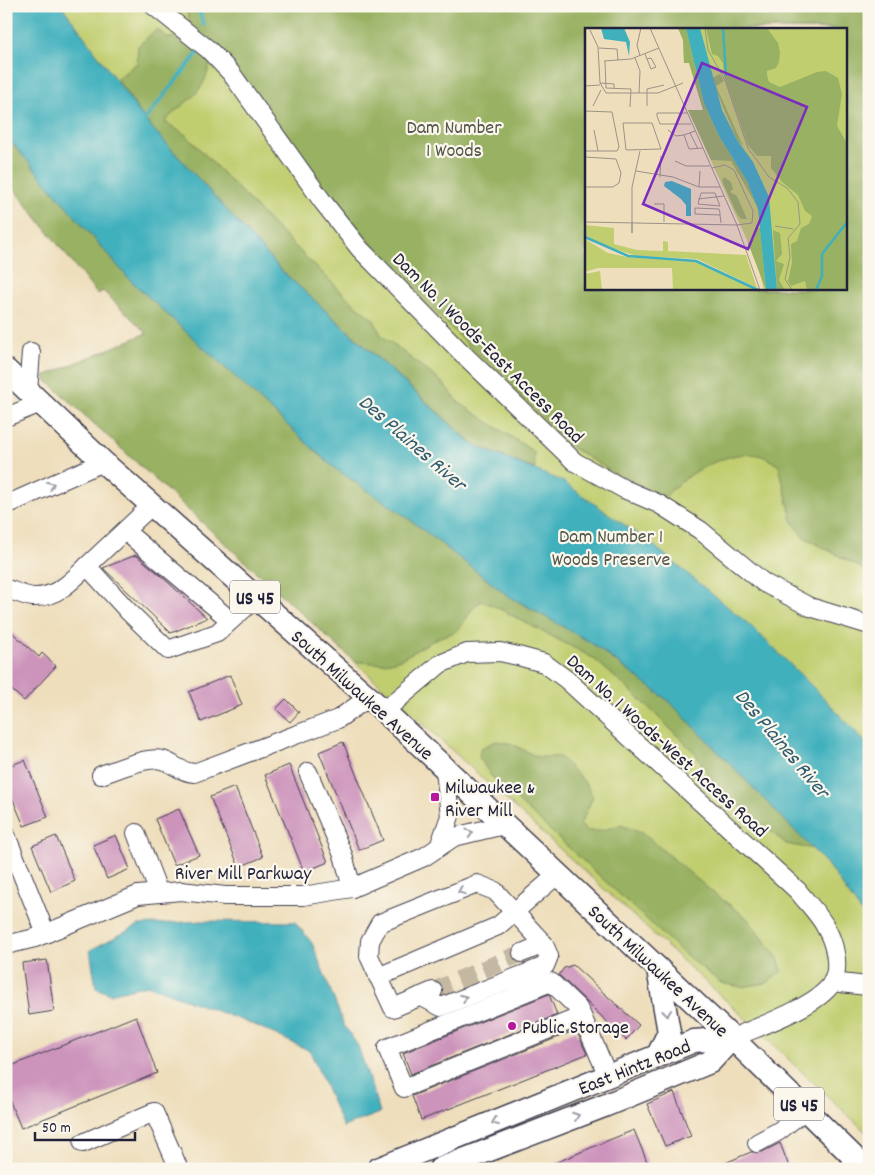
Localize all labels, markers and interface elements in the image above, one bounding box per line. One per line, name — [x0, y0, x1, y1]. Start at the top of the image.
inset map — [585, 28, 848, 290]
park label: Dam Number 1 Woods — [406, 115, 502, 166]
street label: Dam No. 1 Woods-East Access Road — [385, 247, 589, 451]
water label: Des Plaines River — [350, 389, 473, 501]
one-way arrow — [46, 481, 55, 491]
park label: Dam Number 1 Woods Preserve — [552, 524, 671, 575]
road number: US 45 — [230, 580, 280, 614]
street label: South Milwaukee Avenue — [283, 624, 439, 768]
street label: Dam No. 1 Woods-West Access Road — [559, 649, 773, 846]
water label: Des Plaines River — [726, 684, 837, 808]
place label: Milwaukee & River Mill — [445, 775, 535, 826]
marker: Milwaukee & River Mill — [429, 791, 441, 803]
one-way arrow — [466, 828, 474, 838]
street label: River Mill Parkway — [175, 861, 312, 889]
one-way arrow — [457, 884, 466, 895]
street label: South Milwaukee Avenue — [580, 899, 734, 1045]
one-way arrow — [459, 994, 468, 1004]
one-way arrow — [661, 1010, 672, 1018]
place label: Public Storage — [522, 1015, 629, 1043]
marker: Public Storage — [506, 1020, 518, 1032]
street label: East Hintz Road — [575, 1034, 696, 1104]
road number: US 45 — [774, 1088, 824, 1120]
scale bar — [35, 1110, 135, 1142]
one-way arrow — [572, 1112, 580, 1122]
one-way arrow — [491, 1116, 499, 1126]
text: 50 m — [42, 1118, 71, 1140]

